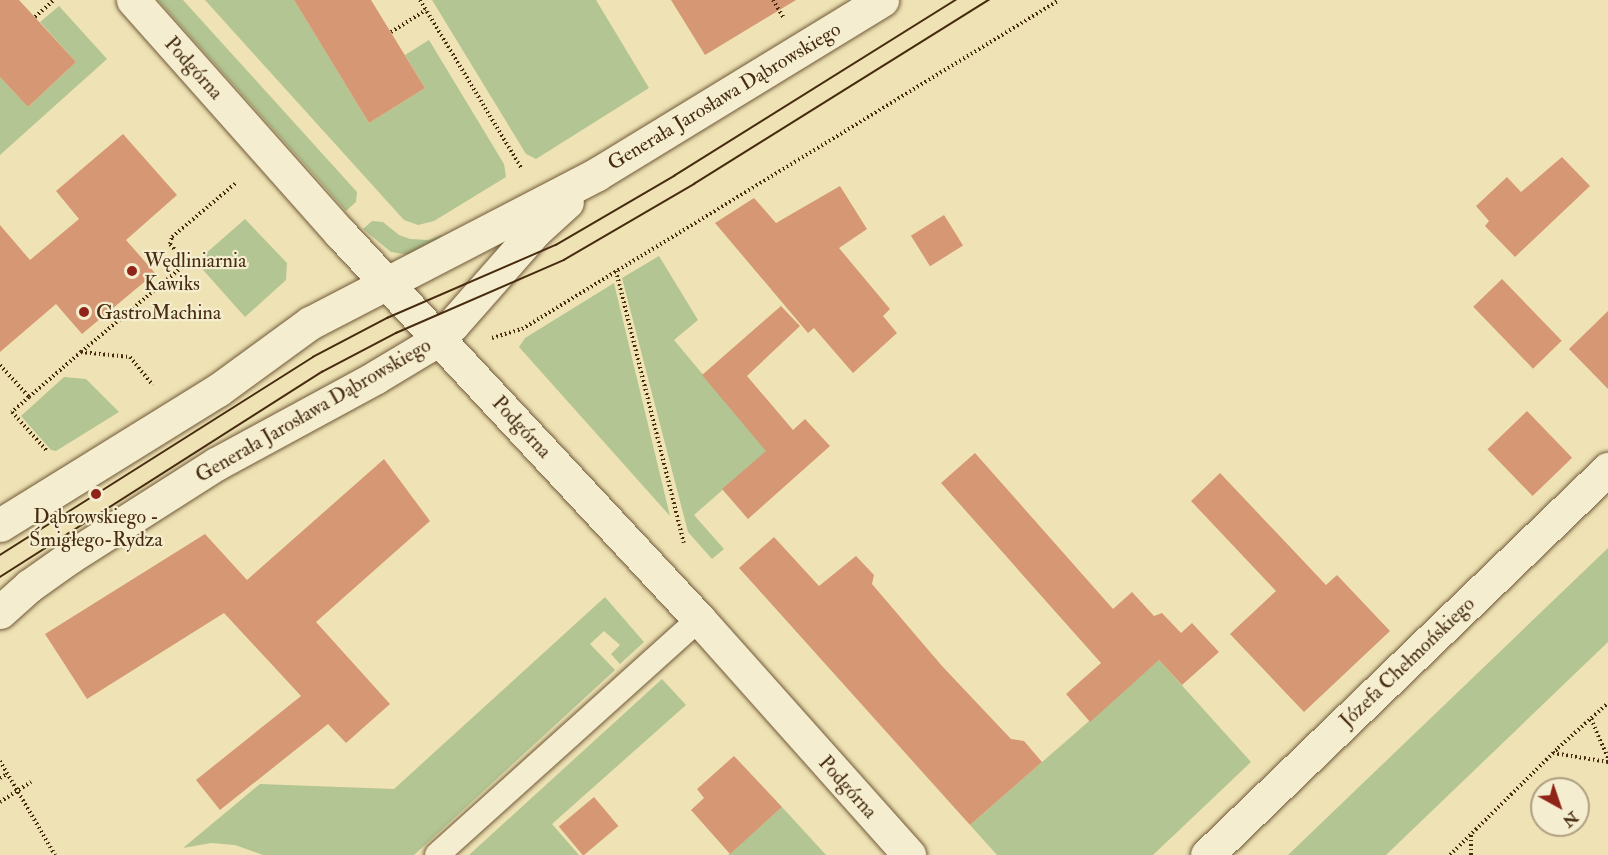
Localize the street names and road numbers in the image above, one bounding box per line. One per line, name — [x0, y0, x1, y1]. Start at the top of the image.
street label: Generała Jarosława Dąbrowskiego — [603, 17, 845, 175]
street label: Podgórna — [160, 32, 228, 104]
street label: Generała Jarosława Dąbrowskiego — [191, 333, 435, 487]
street label: Podgórna — [487, 391, 557, 463]
street label: Józefa Chełmońskiego — [1335, 592, 1479, 732]
street label: Podgórna — [814, 751, 882, 823]

